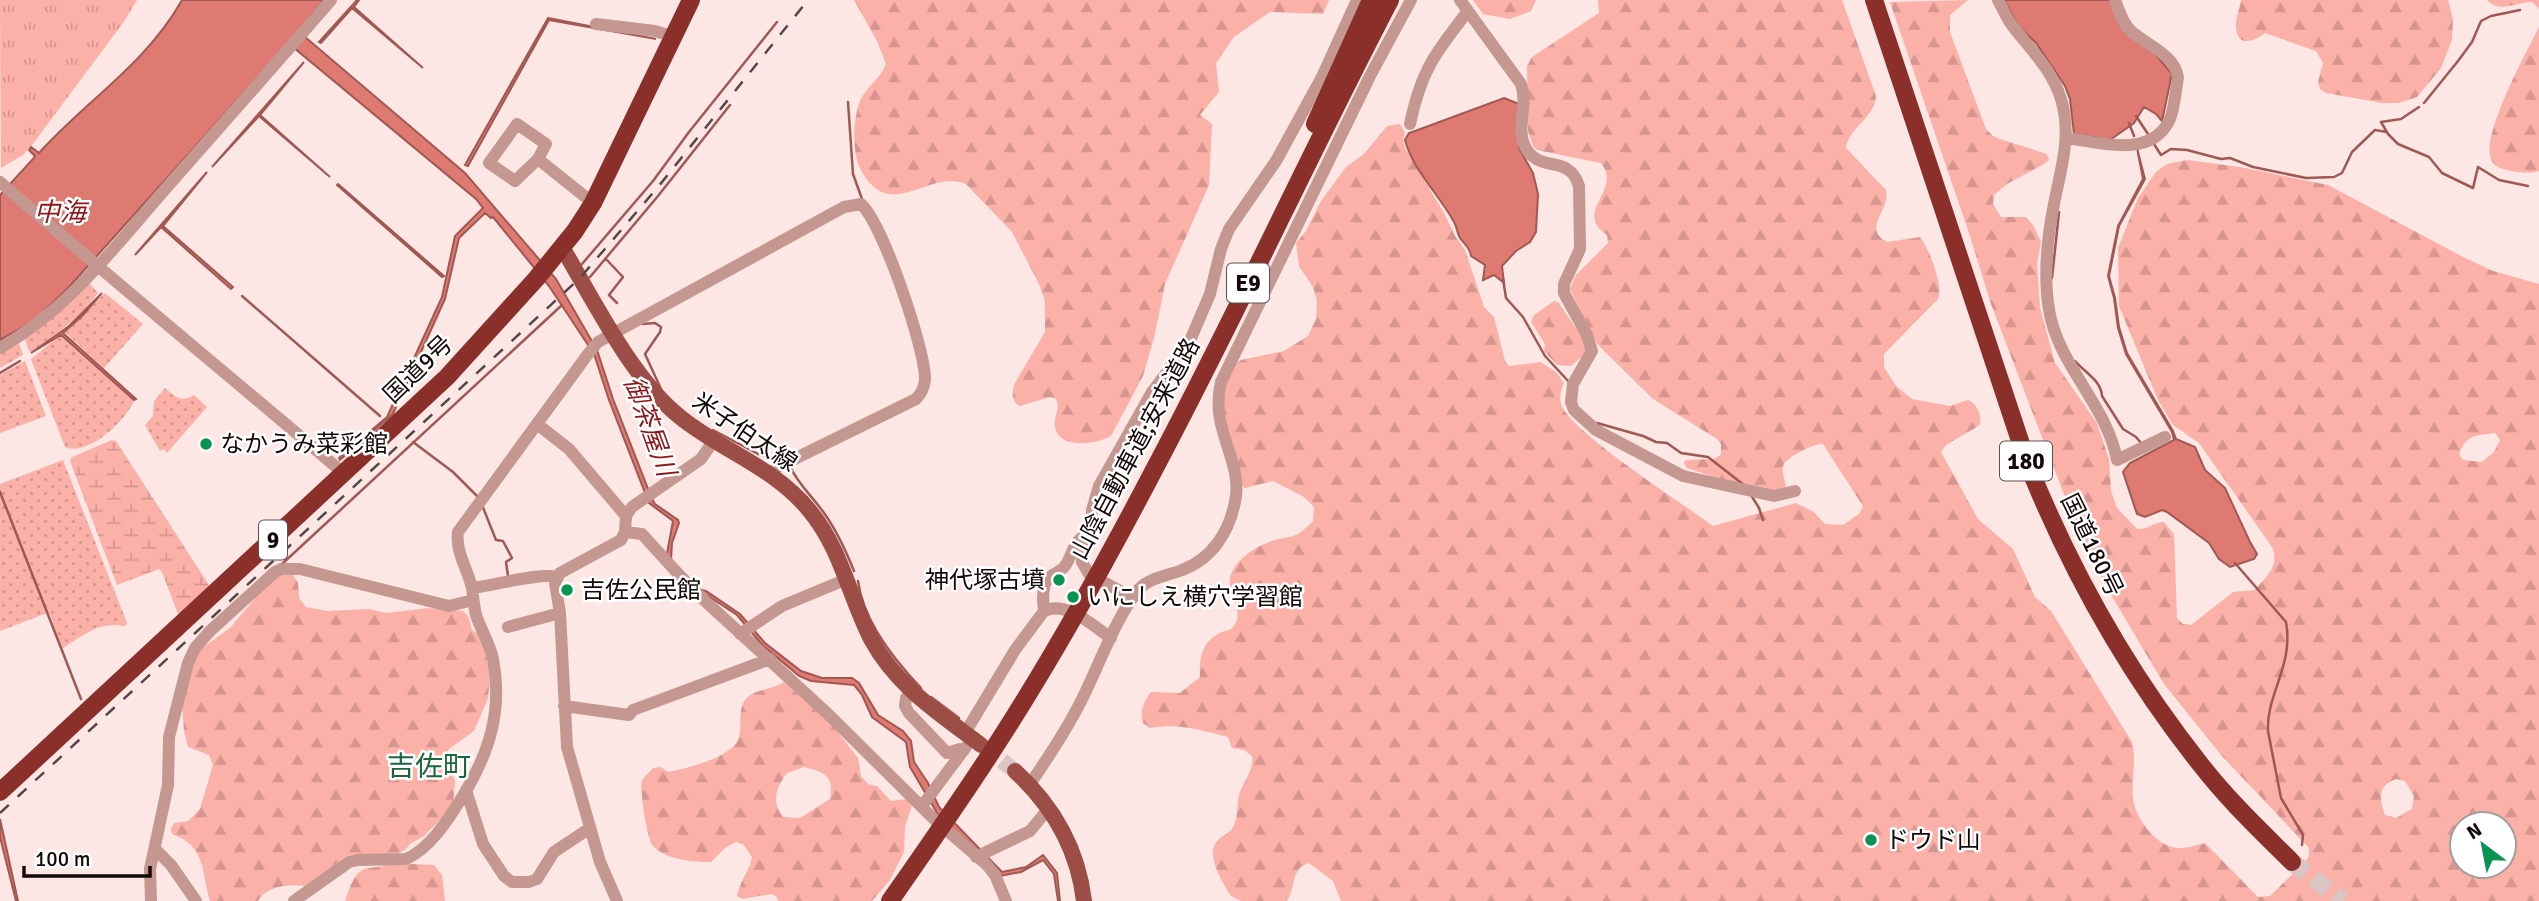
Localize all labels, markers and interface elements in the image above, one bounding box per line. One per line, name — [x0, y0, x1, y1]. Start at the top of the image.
water label: 中海 — [34, 197, 90, 229]
road number: E9 — [1227, 264, 1269, 302]
street label: 国道9号 — [377, 329, 459, 409]
street label: 山陰自動車道;安来道路 — [1064, 333, 1206, 565]
water label: 御茶屋川 — [616, 372, 683, 483]
street label: 米子伯太線 — [687, 386, 803, 478]
place label: なかうみ菜彩館 — [220, 429, 388, 459]
marker: なかうみ菜彩館 — [198, 436, 214, 452]
road number: 180 — [2000, 442, 2052, 481]
street label: 国道180号 — [2054, 489, 2130, 601]
road number: 9 — [259, 520, 287, 560]
place label: 神代塚古墳 — [925, 565, 1045, 595]
marker: 神代塚古墳 — [1051, 572, 1067, 588]
place label: 吉佐公民館 — [581, 575, 701, 605]
marker: 吉佐公民館 — [559, 582, 575, 598]
place label: いにしえ横穴学習館 — [1087, 582, 1303, 612]
marker: いにしえ横穴学習館 — [1065, 589, 1081, 605]
district label: 吉佐町 — [387, 750, 471, 784]
north arrow — [2448, 810, 2518, 880]
text: N — [2463, 818, 2486, 845]
place label: ドウド山 — [1885, 825, 1981, 855]
marker: ドウド山 — [1863, 832, 1879, 848]
scale bar — [24, 834, 150, 878]
text: 100 m — [35, 846, 90, 872]

